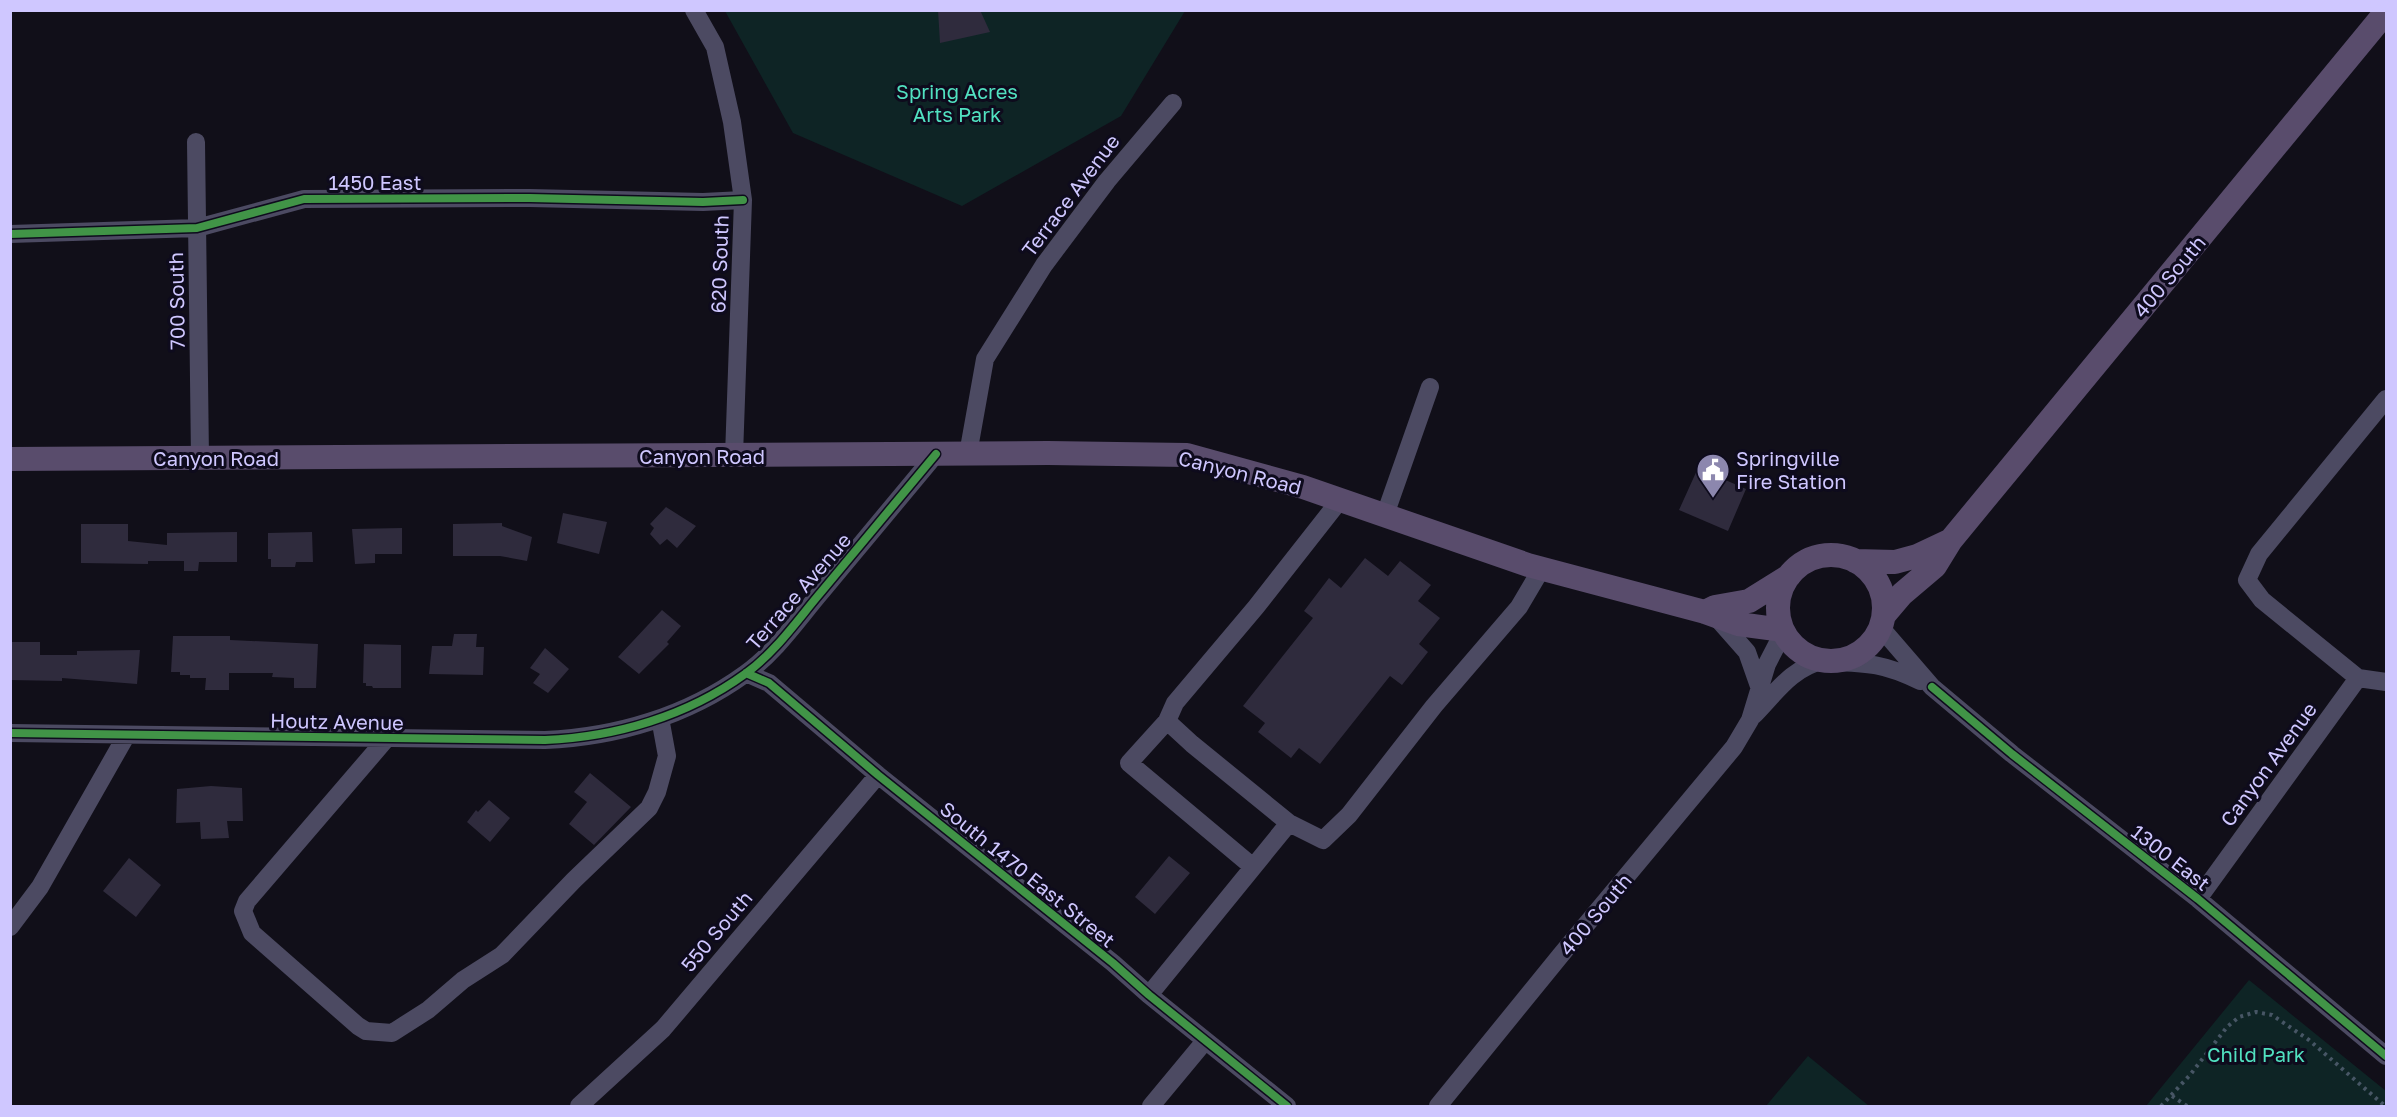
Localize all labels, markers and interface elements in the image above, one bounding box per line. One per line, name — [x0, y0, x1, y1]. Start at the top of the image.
park label: Spring Acres Arts Park — [896, 79, 1018, 126]
street label: Terrace Avenue — [1016, 129, 1124, 261]
street label: 1450 East — [329, 170, 421, 194]
street label: 620 South — [705, 214, 733, 314]
street label: 400 South — [2128, 230, 2210, 322]
street label: 700 South — [163, 252, 189, 350]
street label: Canyon Road — [639, 444, 765, 468]
street label: Canyon Road — [1176, 445, 1304, 499]
street label: Canyon Road — [153, 446, 279, 470]
place label: Springville Fire Station — [1736, 446, 1847, 493]
public building icon: Springville Fire Station — [1695, 452, 1731, 499]
street label: Terrace Avenue — [741, 528, 855, 654]
street label: Canyon Avenue — [2215, 697, 2321, 831]
street label: Houtz Avenue — [270, 708, 404, 734]
street label: South 1470 East Street — [936, 796, 1120, 952]
street label: 1300 East — [2127, 819, 2215, 895]
street label: 400 South — [1554, 868, 1636, 960]
street label: 550 South — [675, 886, 757, 976]
park label: Child Park — [2207, 1042, 2305, 1066]

